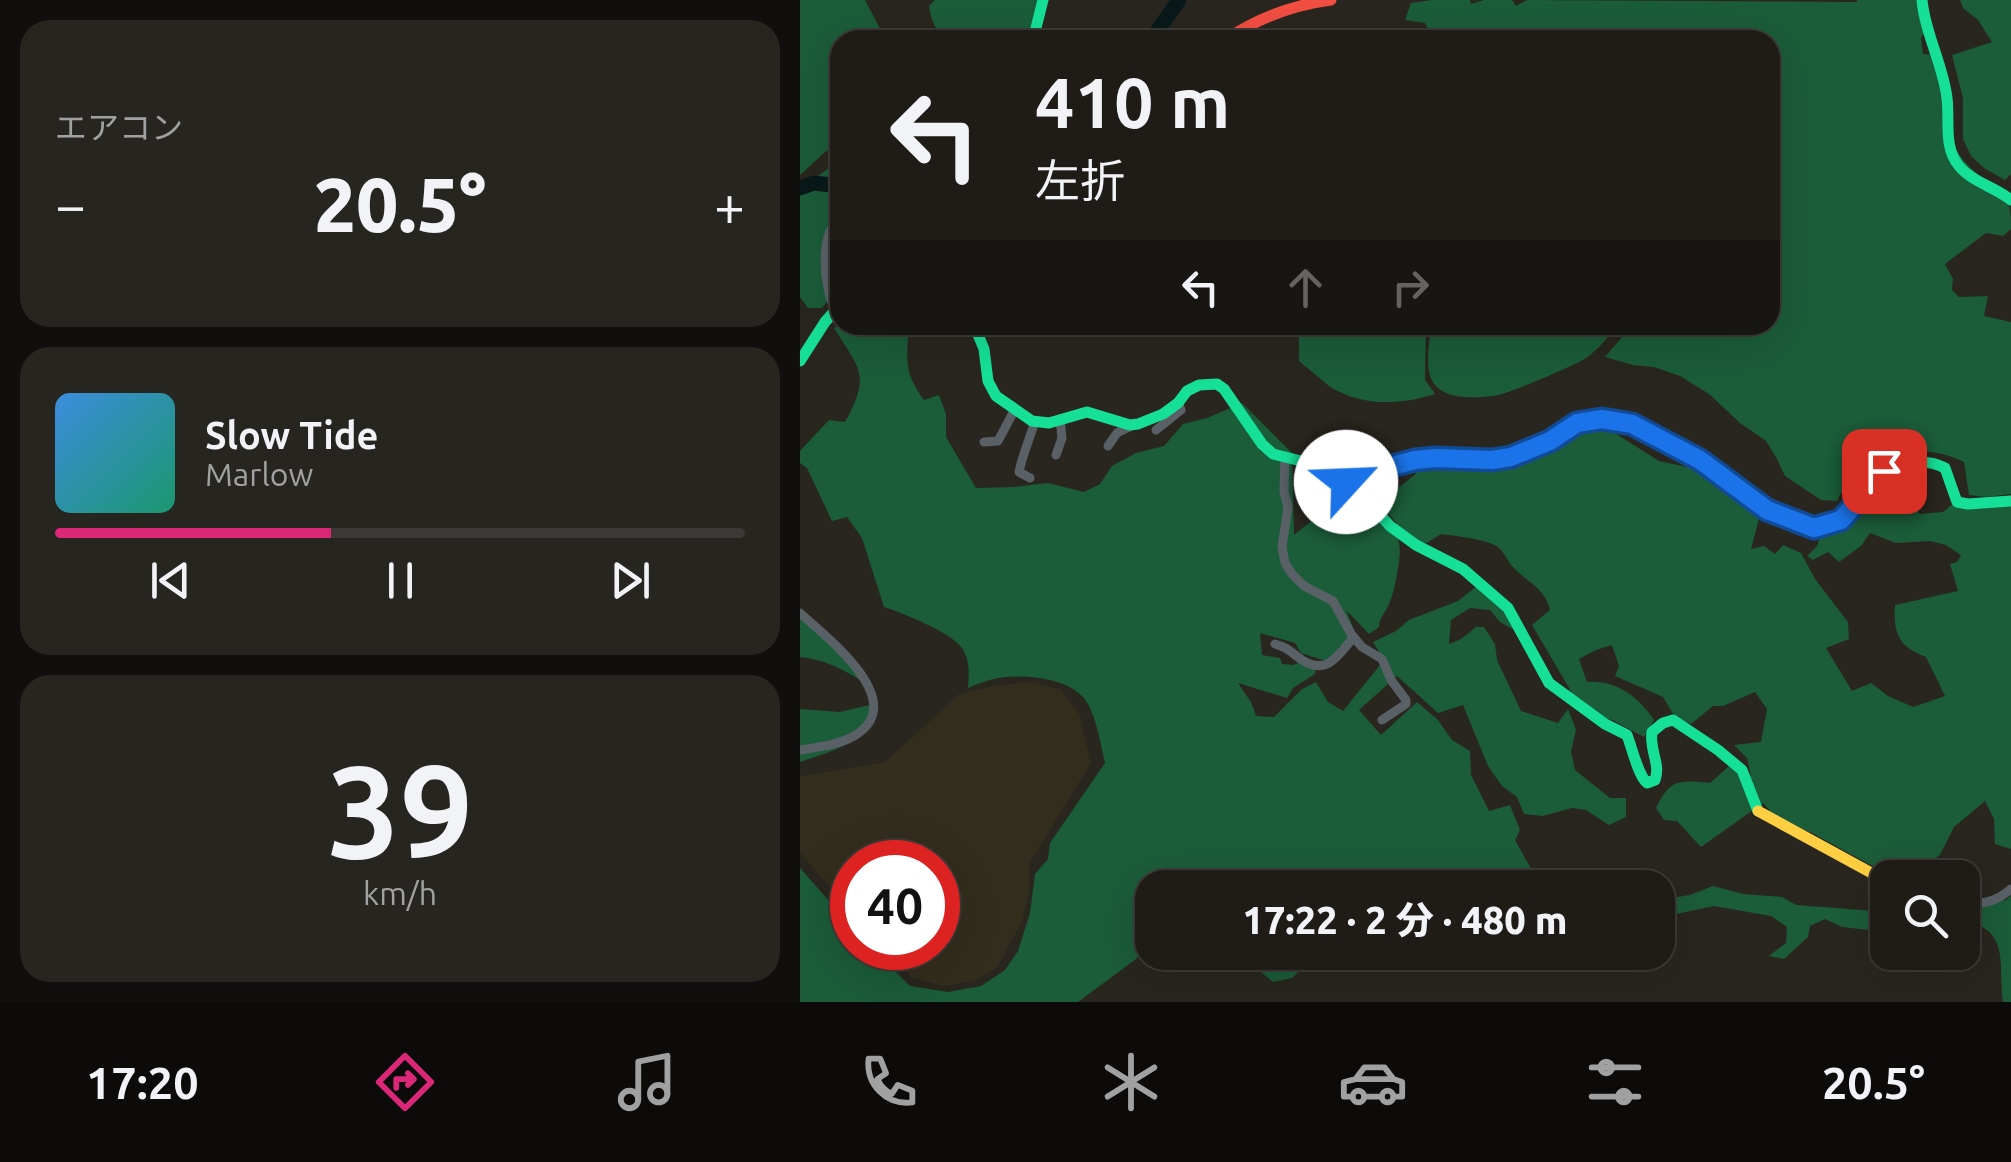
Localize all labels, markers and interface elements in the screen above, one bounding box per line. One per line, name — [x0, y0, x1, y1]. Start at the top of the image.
text: 410 m — [1035, 63, 1230, 141]
icon: left — [870, 70, 1000, 200]
text: エアコン — [55, 109, 183, 145]
text: 左折 — [1035, 155, 1125, 206]
text: 20.5° — [314, 162, 486, 246]
text: − — [55, 174, 86, 235]
text: + — [714, 174, 745, 235]
icon: left — [1173, 260, 1228, 315]
icon: ahead — [1278, 260, 1333, 315]
icon: right — [1383, 260, 1438, 315]
text: Slow Tide — [205, 414, 378, 456]
pin — [1842, 429, 1927, 514]
position arrow — [1294, 430, 1398, 534]
icon: arrive — [1857, 444, 1912, 499]
text: Marlow — [205, 456, 313, 492]
icon: previous — [143, 553, 198, 608]
icon: pause — [373, 553, 428, 608]
icon: next — [603, 553, 658, 608]
text: 39 — [327, 737, 473, 883]
speed limit sign: 40 — [830, 840, 960, 970]
map controls — [1870, 860, 1980, 970]
button: search — [1870, 860, 1980, 970]
text: km/h — [363, 875, 437, 911]
text: 17:22 · 2 分 · 480 m — [1243, 899, 1567, 941]
icon: directions — [370, 1047, 440, 1117]
icon: music — [612, 1047, 682, 1117]
icon: phone — [854, 1047, 924, 1117]
icon: climate — [1096, 1047, 1166, 1117]
icon: car — [1338, 1047, 1408, 1117]
icon: filters — [1580, 1047, 1650, 1117]
text: 17:20 — [86, 1057, 199, 1108]
text: 20.5° — [1822, 1057, 1925, 1108]

